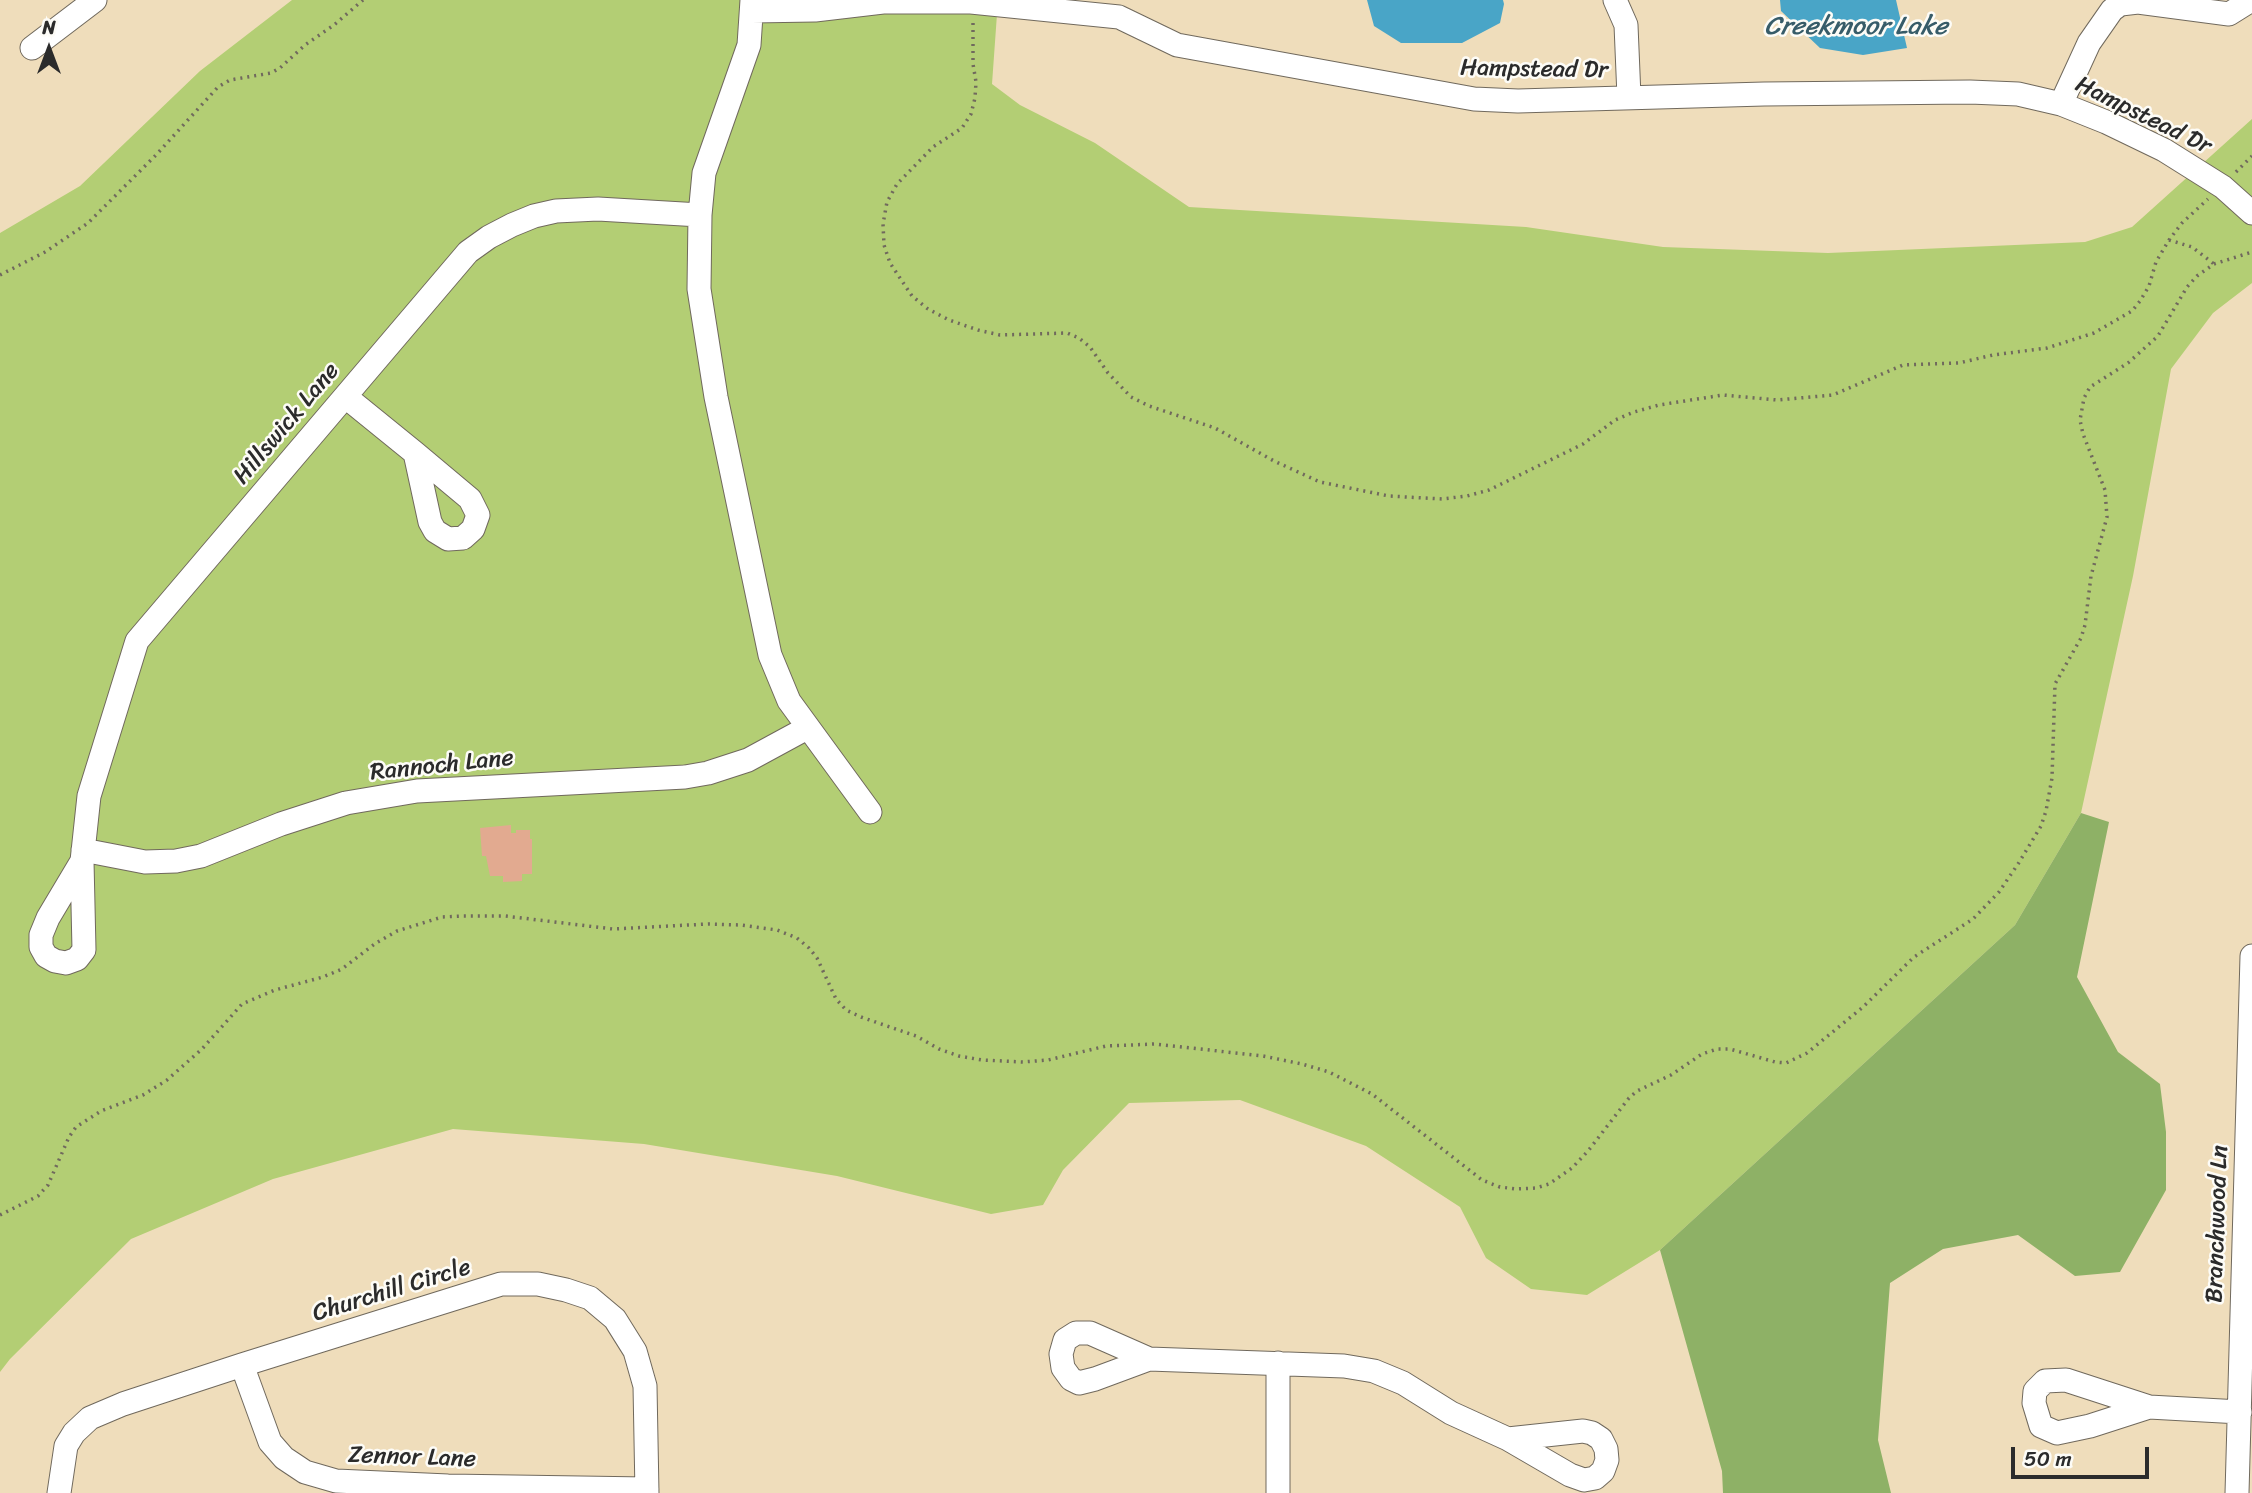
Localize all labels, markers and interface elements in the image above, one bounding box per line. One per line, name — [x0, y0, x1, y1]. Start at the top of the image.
text: N — [42, 11, 56, 44]
water label: Creekmoor Lake — [1764, 11, 1948, 43]
north arrow — [14, 14, 84, 84]
street label: Hampstead Dr — [1460, 54, 1608, 86]
street label: Hampstead Dr — [2070, 71, 2216, 161]
street label: Hillswick Lane — [228, 357, 346, 491]
street label: Rannoch Lane — [369, 744, 515, 788]
street label: Branchwood Ln — [2201, 1145, 2235, 1303]
street label: Churchill Circle — [309, 1253, 475, 1329]
scale bar — [2014, 1434, 2152, 1478]
text: 50 m — [2024, 1440, 2072, 1478]
street label: Zennor Lane — [348, 1441, 476, 1475]

